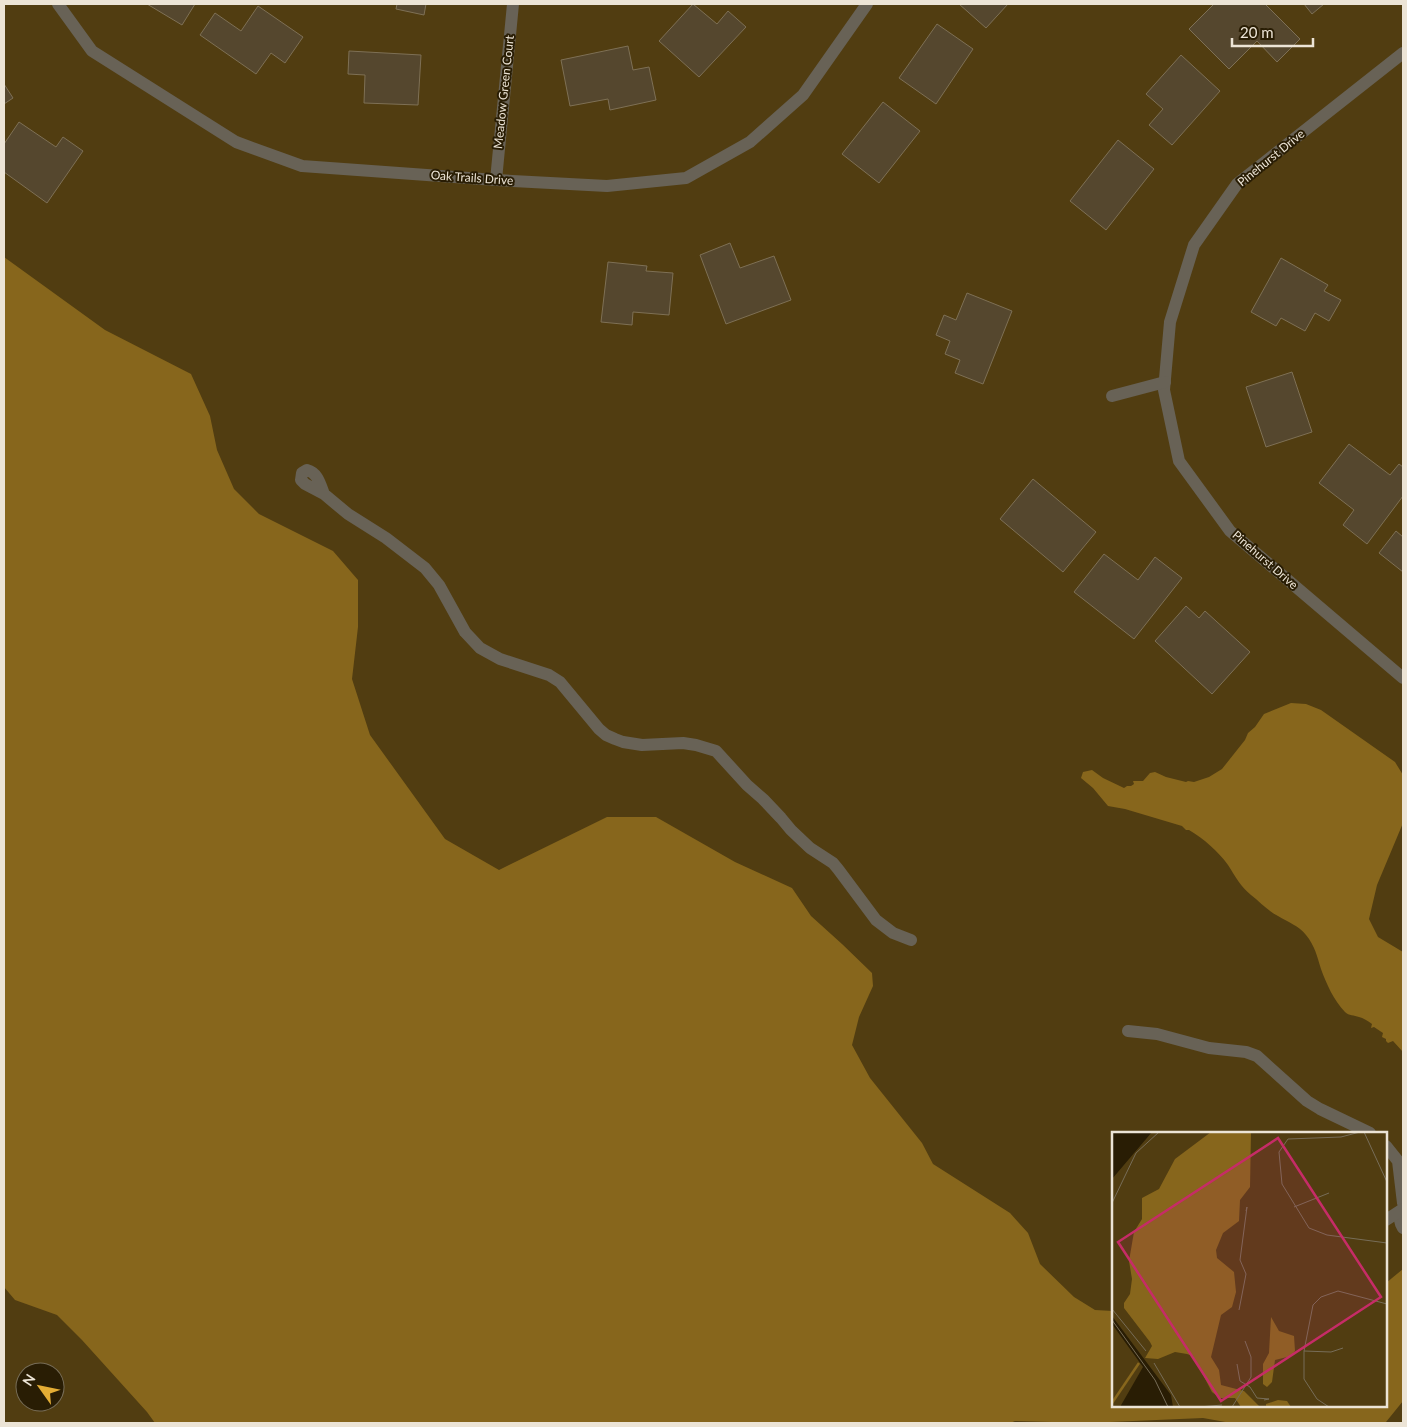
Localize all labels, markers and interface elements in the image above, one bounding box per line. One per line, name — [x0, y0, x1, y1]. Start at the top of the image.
scale bar — [1232, 15, 1313, 47]
text: 20 m — [1240, 23, 1274, 41]
street label: Meadow Green Court — [490, 34, 517, 150]
street label: Pinehurst Drive — [1234, 126, 1307, 189]
street label: Oak Trails Drive — [430, 167, 514, 188]
street label: Pinehurst Drive — [1229, 527, 1301, 592]
inset map — [1112, 1132, 1387, 1407]
north arrow — [15, 1362, 65, 1412]
text: N — [19, 1370, 39, 1389]

